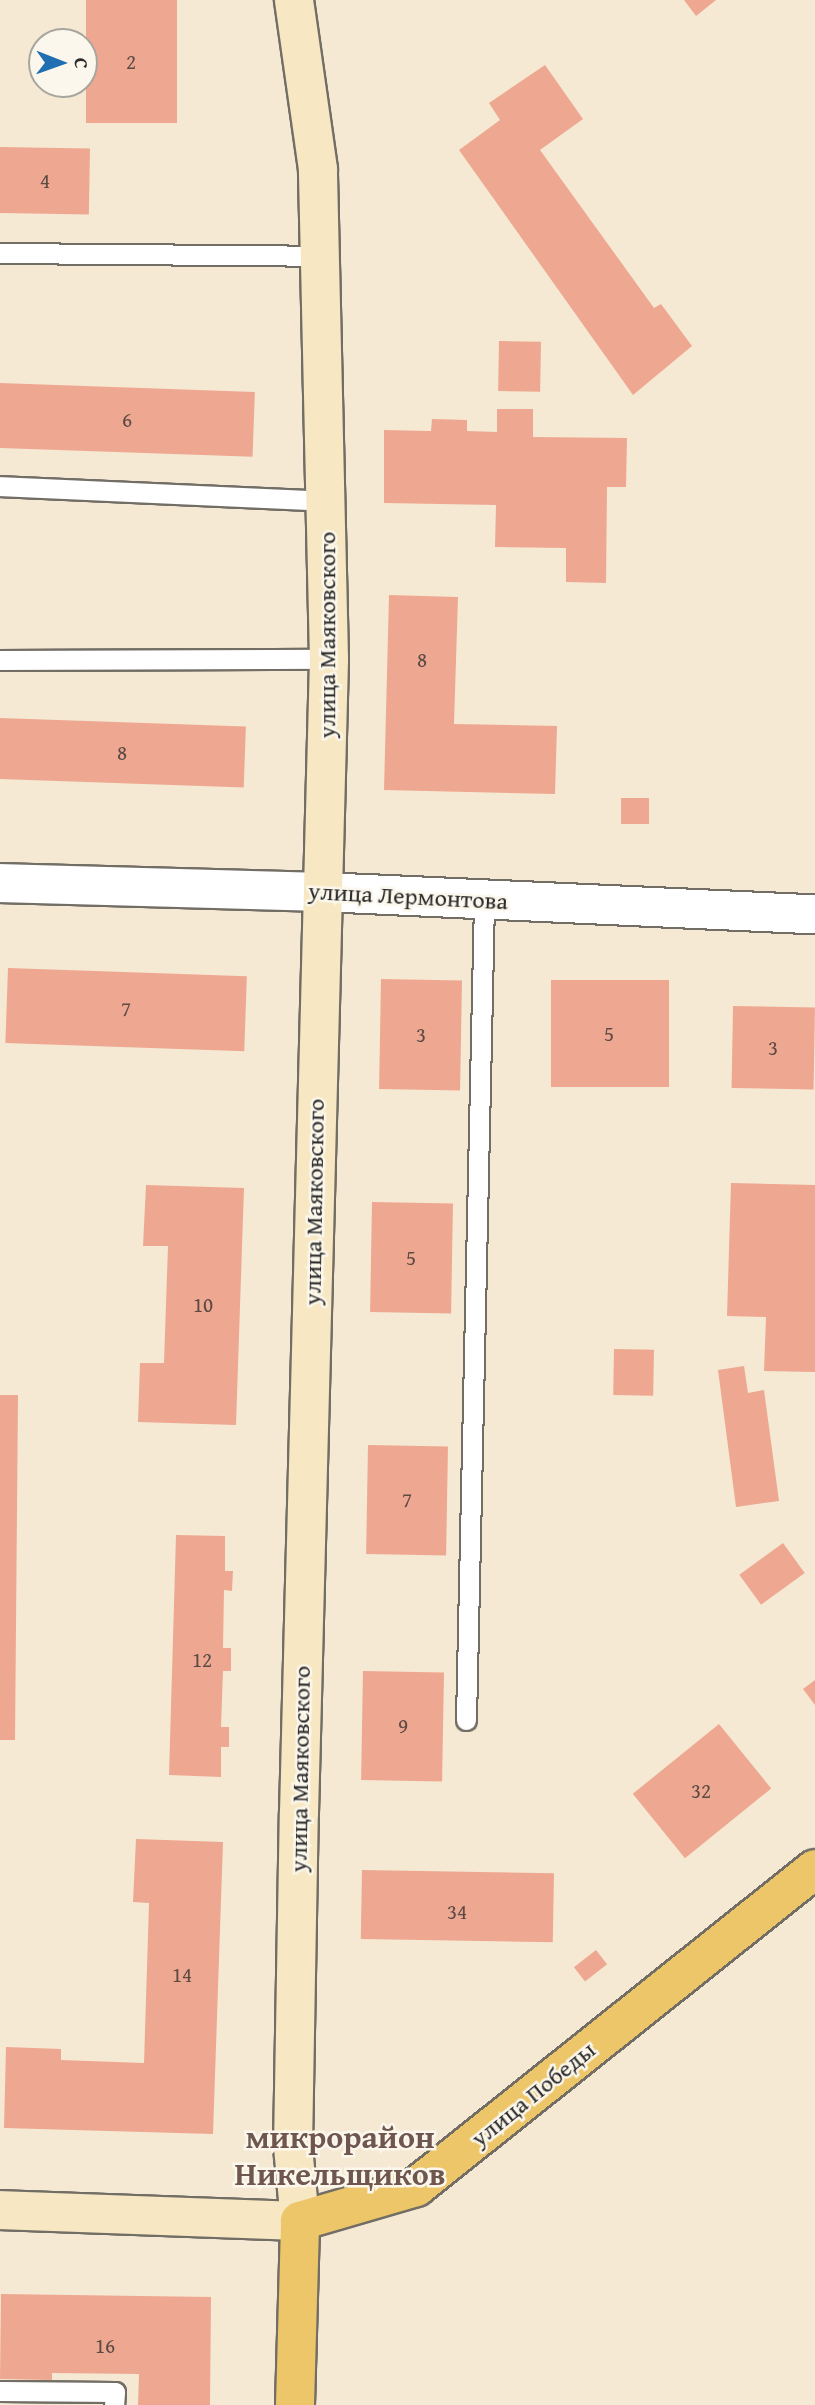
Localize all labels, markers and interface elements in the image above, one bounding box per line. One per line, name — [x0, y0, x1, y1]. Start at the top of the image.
north arrow — [28, 28, 98, 98]
house number: 2 — [126, 49, 136, 75]
text: С — [68, 58, 96, 69]
house number: 4 — [40, 168, 50, 194]
house number: 6 — [122, 407, 132, 433]
street label: улица Маяковского — [313, 532, 341, 738]
house number: 8 — [417, 647, 427, 673]
house number: 8 — [117, 740, 127, 766]
street label: улица Лермонтова — [307, 876, 509, 916]
house number: 7 — [121, 996, 131, 1022]
house number: 5 — [604, 1021, 614, 1047]
house number: 3 — [416, 1022, 426, 1048]
house number: 3 — [768, 1035, 778, 1061]
street label: улица Маяковского — [298, 1098, 330, 1306]
house number: 5 — [406, 1245, 416, 1271]
house number: 10 — [193, 1292, 213, 1318]
house number: 7 — [402, 1487, 412, 1513]
house number: 12 — [192, 1647, 212, 1673]
street label: улица Маяковского — [284, 1665, 316, 1873]
house number: 9 — [398, 1713, 408, 1739]
house number: 32 — [691, 1778, 711, 1804]
house number: 34 — [447, 1899, 467, 1925]
house number: 14 — [172, 1962, 192, 1988]
street label: улица Победы — [465, 2035, 601, 2153]
district label: микрорайон Никельщиков — [234, 2119, 446, 2194]
house number: 16 — [95, 2333, 115, 2359]

